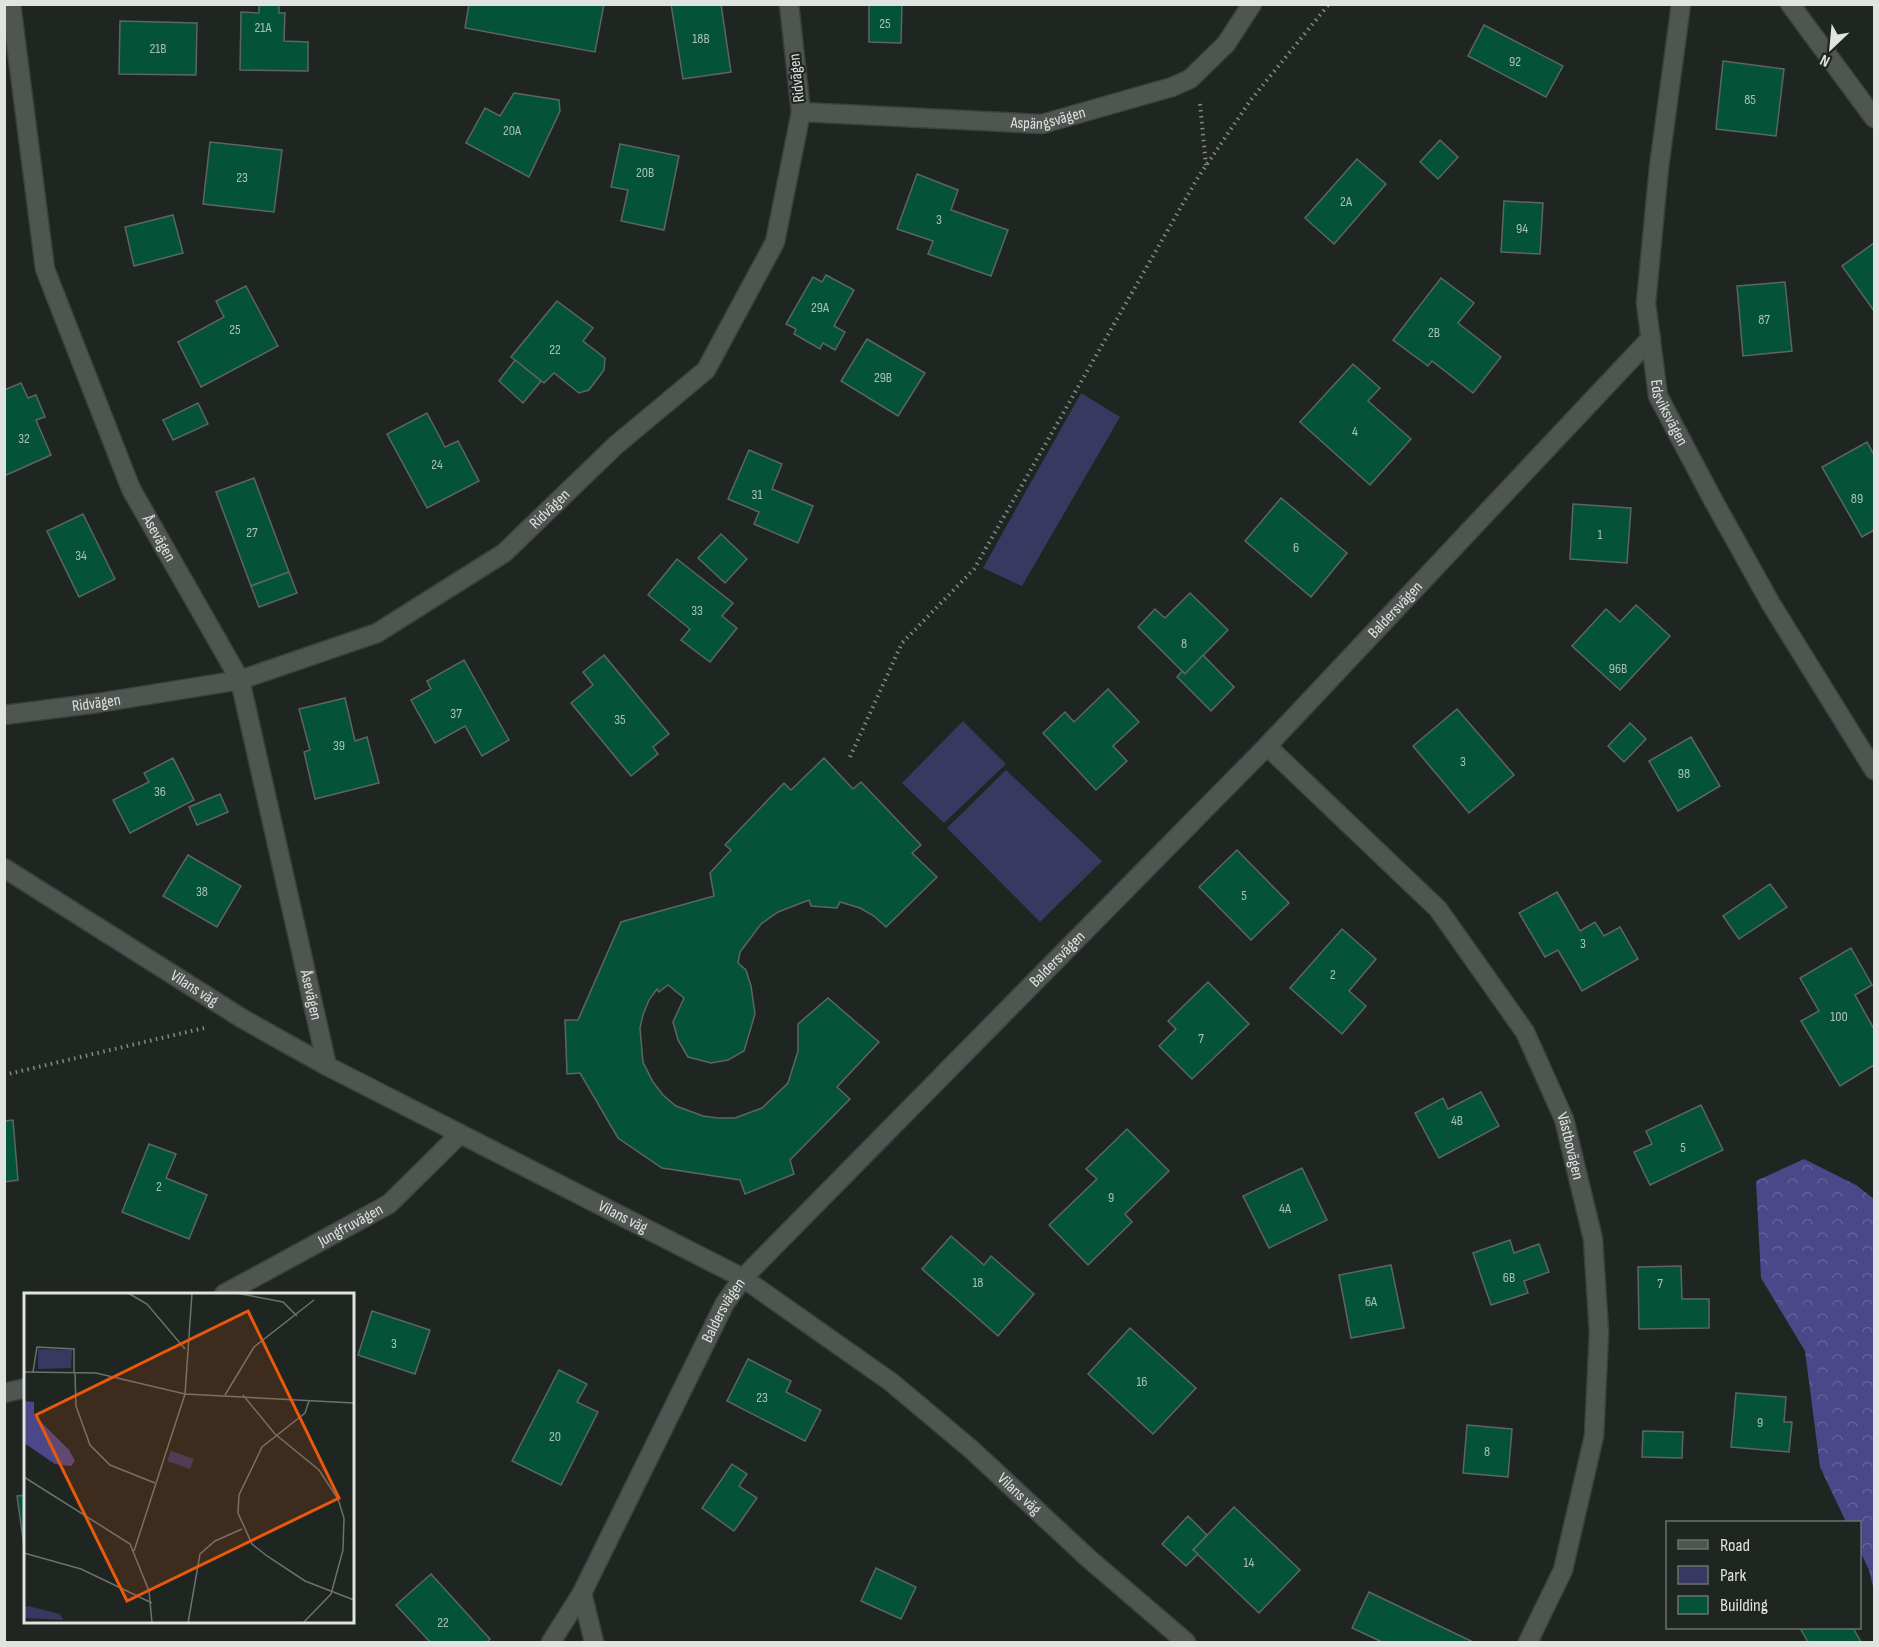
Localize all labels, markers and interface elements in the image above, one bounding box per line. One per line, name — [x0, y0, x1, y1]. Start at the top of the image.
house number: 25 — [879, 15, 891, 32]
north arrow — [1801, 18, 1861, 78]
house number: 21A — [255, 19, 272, 36]
house number: 18B — [692, 30, 710, 47]
house number: 21B — [149, 40, 167, 57]
text: N — [1817, 50, 1833, 71]
street label: Ridvägen — [785, 53, 809, 103]
house number: 92 — [1509, 53, 1521, 70]
house number: 85 — [1744, 91, 1756, 108]
street label: Aspängsvägen — [1009, 103, 1088, 134]
house number: 20A — [503, 122, 522, 139]
house number: 20B — [636, 164, 654, 181]
house number: 23 — [236, 169, 248, 186]
house number: 2A — [1340, 193, 1353, 210]
house number: 3 — [936, 211, 942, 228]
house number: 94 — [1516, 220, 1528, 237]
house number: 29A — [811, 299, 830, 316]
house number: 87 — [1758, 311, 1770, 328]
house number: 25 — [229, 321, 241, 338]
house number: 2B — [1428, 324, 1440, 341]
house number: 22 — [549, 341, 561, 358]
house number: 29B — [874, 369, 892, 386]
street label: Edsviksvägen — [1646, 378, 1692, 449]
house number: 4 — [1352, 423, 1358, 440]
house number: 32 — [18, 430, 30, 447]
house number: 24 — [431, 456, 443, 473]
street label: Ridvägen — [526, 485, 574, 533]
house number: 31 — [752, 486, 762, 503]
house number: 89 — [1851, 490, 1863, 507]
street label: Åsevägen — [138, 511, 180, 565]
house number: 27 — [246, 524, 258, 541]
house number: 1 — [1598, 526, 1603, 543]
house number: 6 — [1293, 539, 1299, 556]
house number: 34 — [75, 547, 87, 564]
street label: Baldersvägen — [1364, 577, 1427, 642]
house number: 33 — [691, 602, 703, 619]
house number: 8 — [1181, 635, 1187, 652]
house number: 96B — [1609, 660, 1627, 677]
street label: Ridvägen — [71, 690, 122, 716]
house number: 37 — [450, 705, 462, 722]
house number: 35 — [614, 711, 626, 728]
house number: 39 — [333, 737, 345, 754]
house number: 3 — [1460, 753, 1466, 770]
house number: 98 — [1678, 765, 1690, 782]
house number: 36 — [154, 783, 166, 800]
house number: 38 — [196, 883, 208, 900]
house number: 5 — [1241, 887, 1247, 904]
street label: Baldersvägen — [1026, 927, 1089, 991]
house number: 3 — [1580, 935, 1586, 952]
street label: Vilans väg — [167, 966, 222, 1010]
house number: 2 — [1330, 966, 1336, 983]
street label: Åsevägen — [296, 967, 326, 1022]
house number: 100 — [1830, 1008, 1848, 1025]
house number: 7 — [1198, 1030, 1204, 1047]
street label: Västbovägen — [1553, 1109, 1588, 1181]
house number: 4B — [1451, 1112, 1463, 1129]
house number: 5 — [1680, 1139, 1686, 1156]
house number: 2 — [156, 1178, 162, 1195]
house number: 9 — [1108, 1189, 1114, 1206]
street label: Vilans väg — [595, 1196, 651, 1237]
street label: Jungfruvägen — [314, 1200, 386, 1251]
house number: 4A — [1279, 1200, 1292, 1217]
house number: 6B — [1503, 1269, 1515, 1286]
street label: Baldersvägen — [697, 1274, 749, 1346]
house number: 18 — [972, 1274, 984, 1291]
house number: 7 — [1657, 1275, 1663, 1292]
inset map — [24, 1293, 354, 1623]
house number: 6A — [1365, 1293, 1378, 1310]
house number: 3 — [391, 1335, 397, 1352]
house number: 16 — [1136, 1373, 1148, 1390]
house number: 23 — [756, 1389, 768, 1406]
house number: 9 — [1757, 1414, 1763, 1431]
house number: 20 — [549, 1428, 561, 1445]
house number: 8 — [1484, 1443, 1490, 1460]
street label: Vilans väg — [993, 1469, 1045, 1519]
legend — [1666, 1521, 1861, 1629]
text: Road — [1720, 1535, 1750, 1556]
house number: 14 — [1244, 1554, 1255, 1571]
text: Park — [1720, 1565, 1746, 1586]
text: Building — [1720, 1595, 1768, 1616]
house number: 22 — [437, 1614, 449, 1631]

